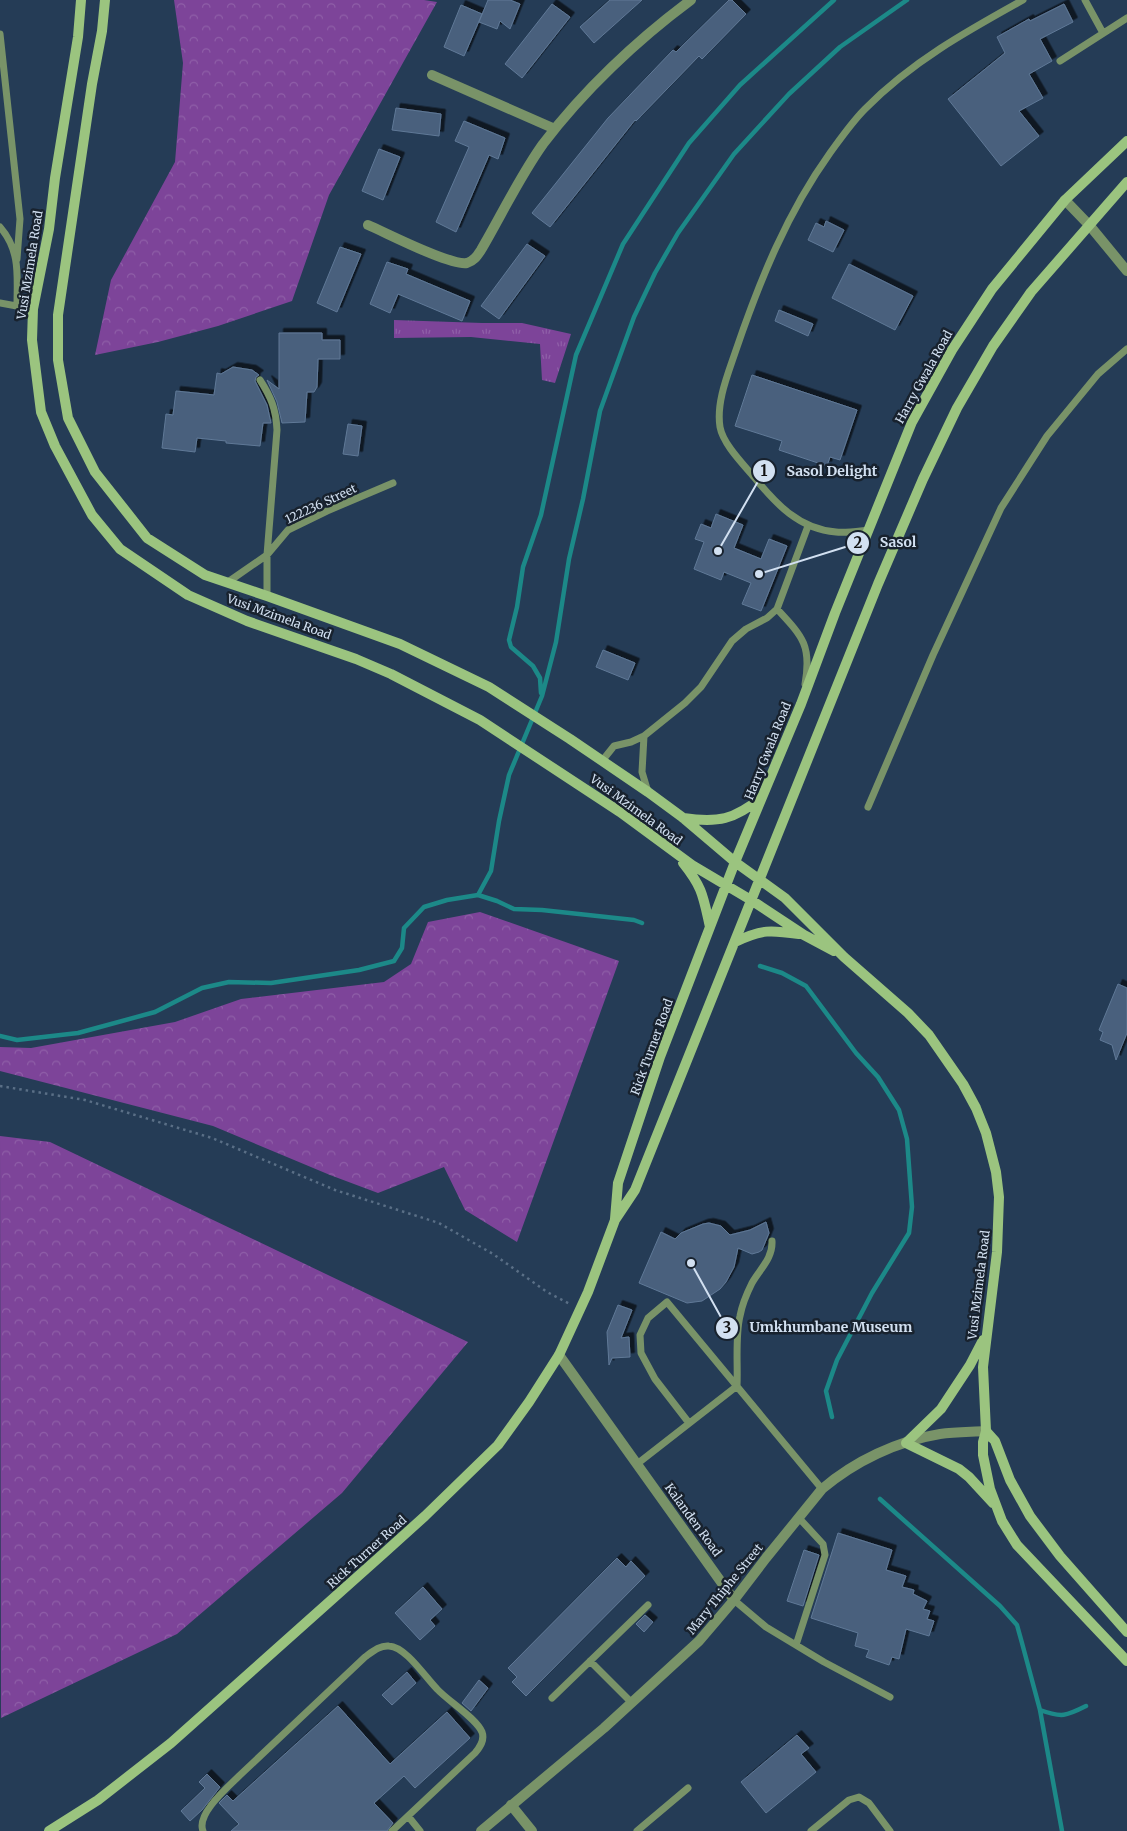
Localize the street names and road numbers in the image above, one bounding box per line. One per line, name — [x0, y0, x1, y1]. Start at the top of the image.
street label: Vusi Mzimela Road — [13, 209, 46, 321]
street label: Harry Gwala Road — [892, 328, 955, 426]
street label: 122236 Street — [283, 480, 359, 527]
street label: Vusi Mzimela Road — [224, 590, 333, 642]
street label: Harry Gwala Road — [741, 700, 794, 802]
street label: Vusi Mzimela Road — [587, 771, 685, 848]
street label: Rick Turner Road — [627, 997, 676, 1097]
street label: Vusi Mzimela Road — [964, 1229, 993, 1342]
street label: Kalanden Road — [662, 1480, 725, 1559]
street label: Rick Turner Road — [324, 1512, 409, 1591]
street label: Mary Thiphe Street — [683, 1540, 766, 1637]

